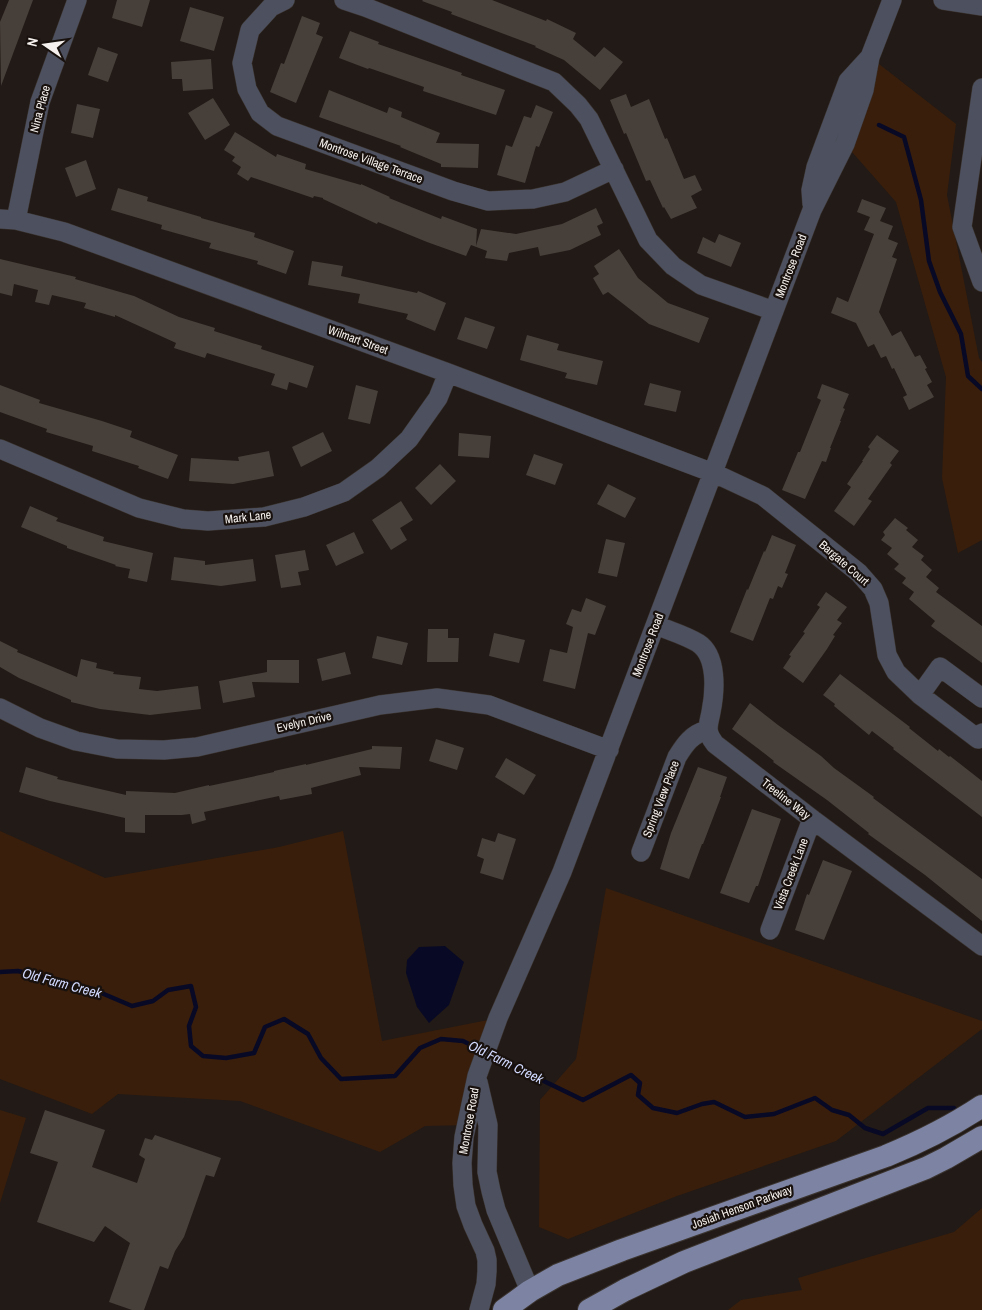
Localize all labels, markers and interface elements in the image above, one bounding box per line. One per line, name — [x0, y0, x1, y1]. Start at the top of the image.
north arrow — [20, 20, 70, 70]
text: N — [23, 36, 42, 48]
street label: Nina Place — [26, 84, 54, 134]
street label: Montrose Village Terrace — [317, 135, 425, 187]
street label: Montrose Road — [771, 232, 811, 300]
street label: Wilmart Street — [326, 322, 391, 358]
street label: Mark Lane — [224, 507, 272, 527]
street label: Bargate Court — [816, 537, 873, 589]
street label: Montrose Road — [628, 611, 668, 679]
street label: Evelyn Drive — [275, 708, 333, 736]
street label: Spring View Place — [639, 758, 683, 840]
street label: Treeline Way — [758, 775, 814, 823]
street label: Vista Creek Lane — [770, 836, 812, 912]
water label: Old Farm Creek — [20, 964, 105, 1003]
water label: Old Farm Creek — [466, 1036, 548, 1088]
street label: Montrose Road — [455, 1086, 483, 1156]
street label: Josiah Henson Parkway — [689, 1181, 795, 1233]

